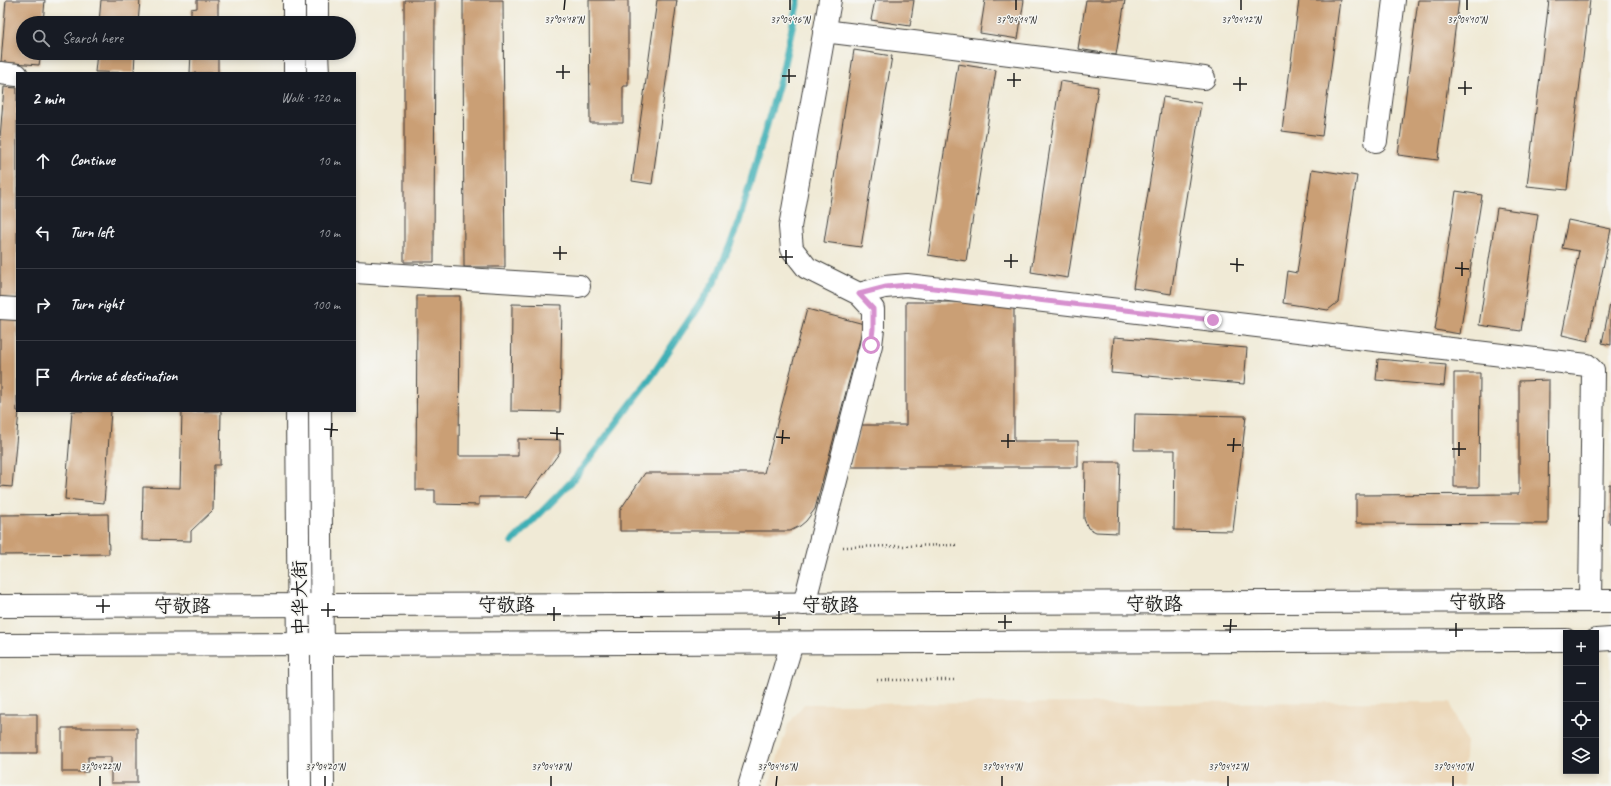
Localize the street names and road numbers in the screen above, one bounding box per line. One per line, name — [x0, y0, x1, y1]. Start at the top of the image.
street label: 中华大街 — [287, 560, 313, 636]
street label: 守敬路 — [1448, 590, 1506, 614]
street label: 守敬路 — [1125, 592, 1183, 616]
street label: 守敬路 — [477, 593, 535, 617]
street label: 守敬路 — [801, 593, 859, 617]
street label: 守敬路 — [153, 594, 211, 618]

